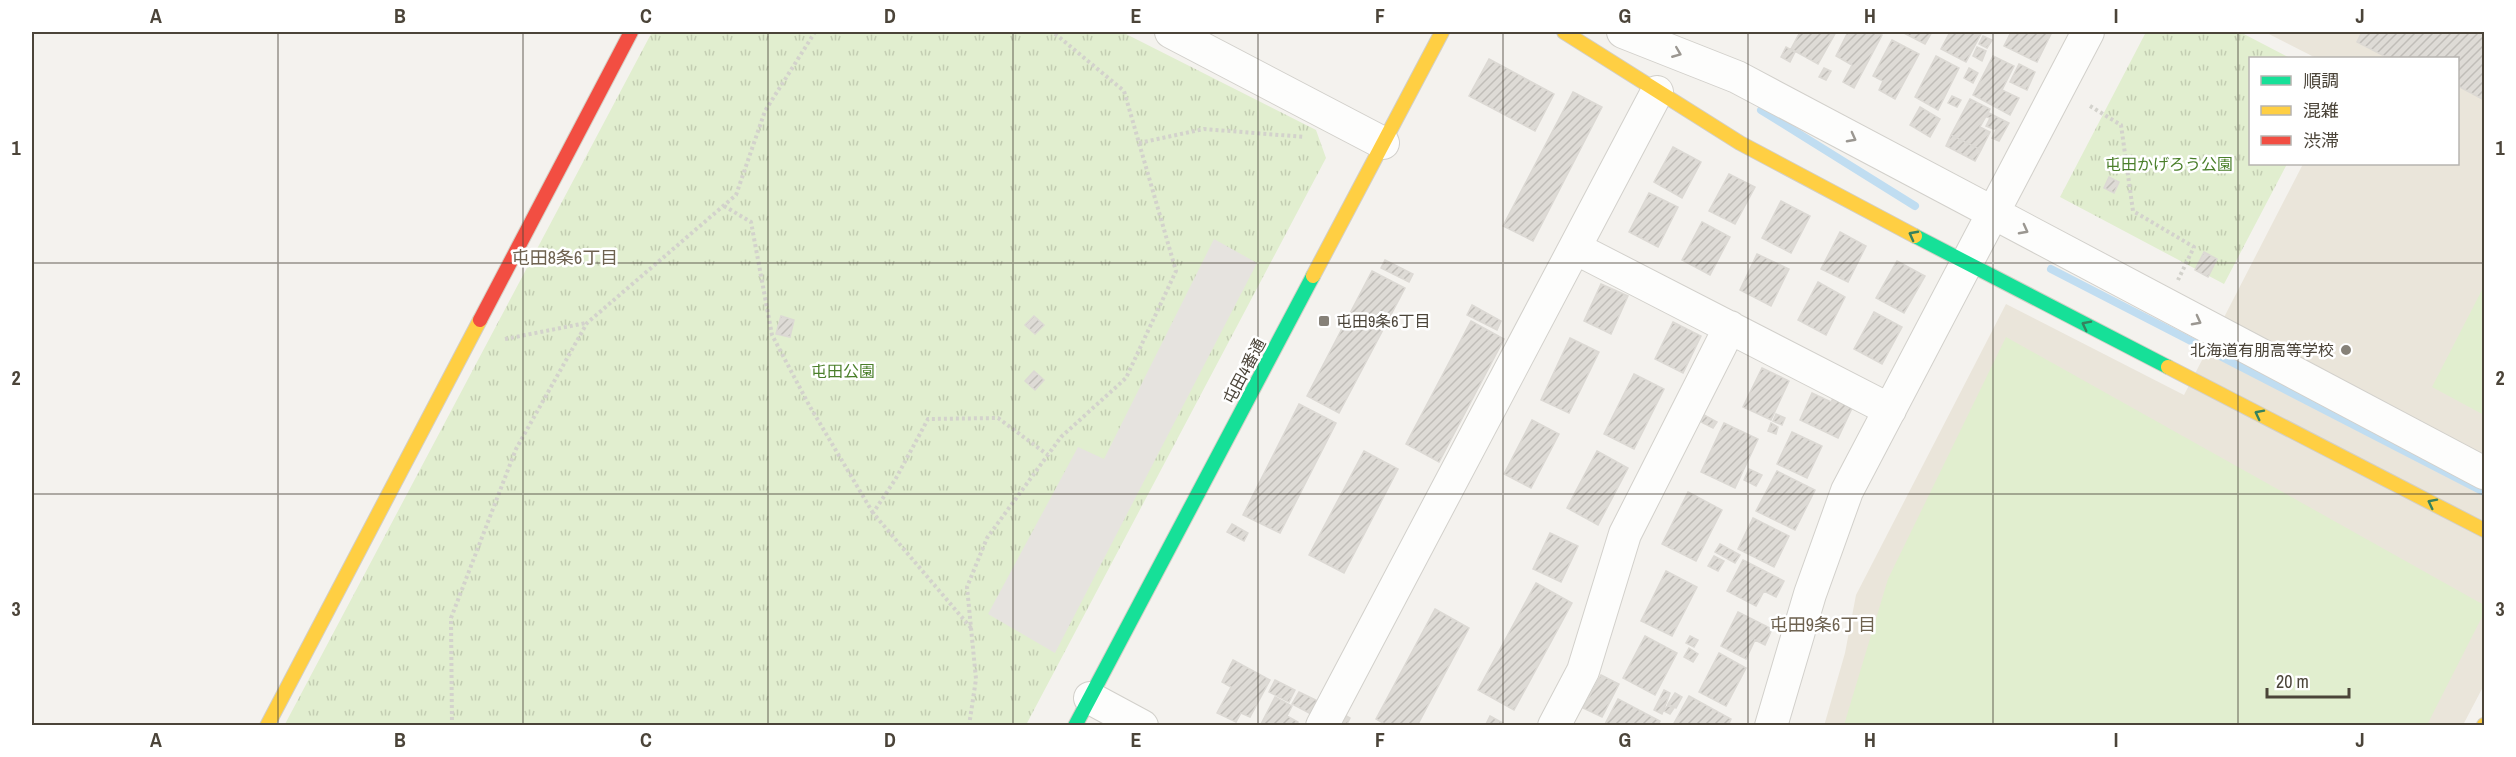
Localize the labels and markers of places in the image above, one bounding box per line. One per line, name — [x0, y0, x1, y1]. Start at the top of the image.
place label: 屯田9条6丁目 — [1336, 310, 1431, 332]
marker: 屯田9条6丁目 — [1317, 314, 1331, 328]
place label: 北海道有朋高等学校 — [2190, 339, 2334, 361]
marker: 北海道有朋高等学校 — [2339, 343, 2353, 357]

